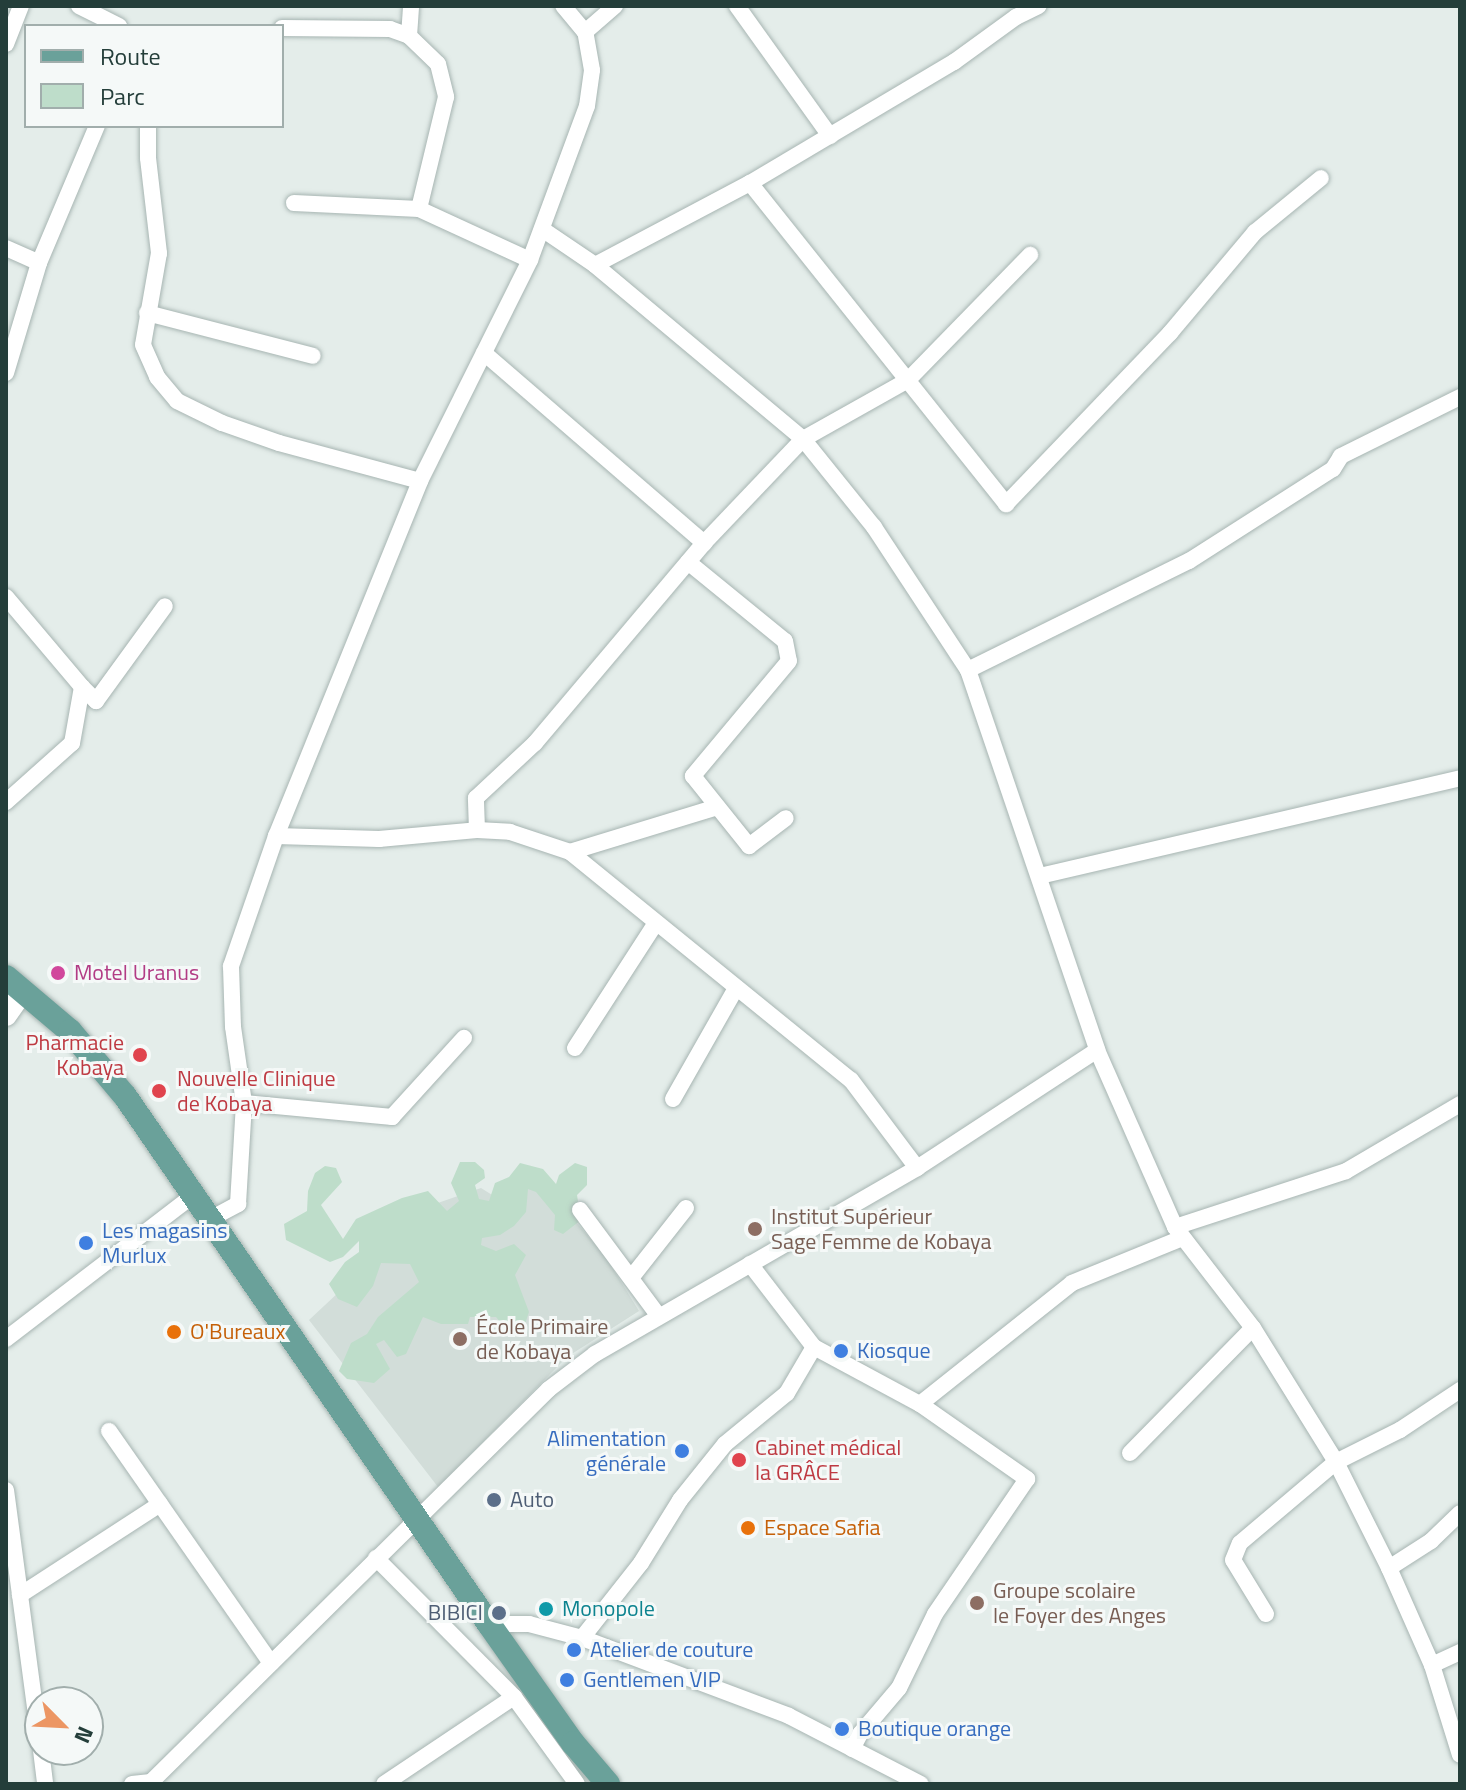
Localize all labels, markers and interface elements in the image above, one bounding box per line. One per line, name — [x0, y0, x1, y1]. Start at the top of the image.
legend — [24, 24, 284, 128]
text: Route — [100, 38, 161, 74]
text: Parc — [100, 78, 145, 114]
place label: Motel Uranus — [74, 960, 199, 986]
marker: Motel Uranus — [49, 964, 67, 982]
place label: Pharmacie Kobaya — [26, 1029, 124, 1080]
marker: Pharmacie Kobaya — [131, 1046, 149, 1064]
place label: Nouvelle Clinique de Kobaya — [177, 1065, 336, 1116]
marker: Nouvelle Clinique de Kobaya — [148, 1080, 170, 1102]
place label: Institut Supérieur Sage Femme de Kobaya — [771, 1203, 992, 1254]
place label: Les magasins Murlux — [102, 1217, 227, 1268]
marker: Institut Supérieur Sage Femme de Kobaya — [746, 1220, 764, 1238]
marker: Les magasins Murlux — [77, 1234, 95, 1252]
place label: École Primaire de Kobaya — [476, 1313, 608, 1364]
place label: O'Bureaux — [190, 1319, 285, 1345]
marker: O'Bureaux — [165, 1323, 183, 1341]
marker: École Primaire de Kobaya — [451, 1330, 469, 1348]
place label: Kiosque — [857, 1338, 931, 1364]
marker: Kiosque — [832, 1342, 850, 1360]
place label: Alimentation générale — [547, 1425, 666, 1476]
place label: Cabinet médical la GRÂCE — [755, 1434, 901, 1486]
marker: Alimentation générale — [673, 1442, 691, 1460]
marker: Cabinet médical la GRÂCE — [730, 1451, 748, 1469]
place label: Auto — [510, 1487, 554, 1513]
marker: Auto — [485, 1491, 503, 1509]
place label: Espace Safia — [764, 1515, 880, 1541]
marker: Espace Safia — [739, 1519, 757, 1537]
place label: Groupe scolaire le Foyer des Anges — [993, 1577, 1166, 1628]
marker: Groupe scolaire le Foyer des Anges — [968, 1594, 986, 1612]
place label: Monopole — [562, 1596, 655, 1622]
place label: BIBICI — [428, 1600, 483, 1626]
marker: Monopole — [537, 1600, 555, 1618]
marker: BIBICI — [490, 1604, 508, 1622]
place label: Atelier de couture — [590, 1637, 753, 1663]
marker: Atelier de couture — [565, 1641, 583, 1659]
place label: Gentlemen VIP — [583, 1667, 721, 1693]
marker: Gentlemen VIP — [558, 1671, 576, 1689]
north arrow — [24, 1686, 104, 1766]
place label: Boutique orange — [858, 1716, 1011, 1742]
marker: Boutique orange — [833, 1720, 851, 1738]
text: N — [65, 1721, 103, 1749]

